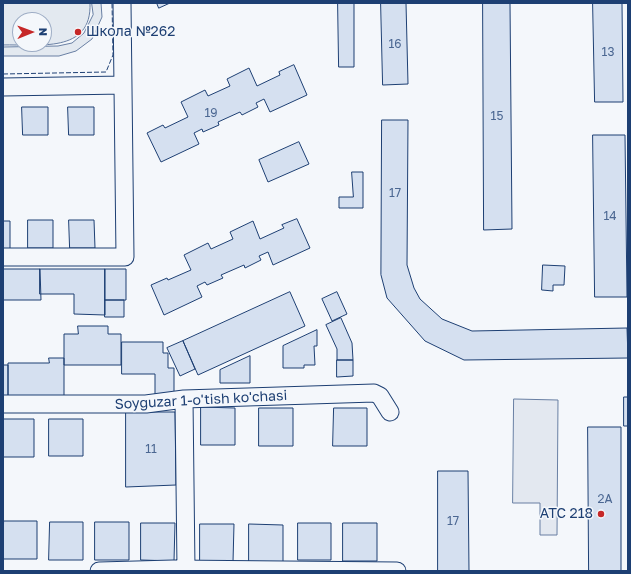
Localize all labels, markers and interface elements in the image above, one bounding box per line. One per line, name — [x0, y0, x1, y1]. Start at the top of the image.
north arrow — [12, 12, 52, 52]
place label: Школа №262 — [86, 24, 175, 40]
text: N — [37, 27, 50, 36]
marker: Школа №262 — [73, 27, 83, 37]
house number: 16 — [388, 37, 402, 51]
house number: 13 — [602, 45, 614, 59]
house number: 19 — [204, 106, 218, 120]
house number: 15 — [491, 109, 503, 123]
house number: 17 — [389, 186, 401, 200]
house number: 14 — [603, 209, 617, 223]
street label: Soyguzar 1-o'tish ko'chasi — [114, 387, 288, 413]
house number: 11 — [145, 442, 157, 456]
house number: 2А — [598, 492, 612, 506]
place label: АТС 218 — [540, 506, 593, 522]
marker: АТС 218 — [596, 509, 606, 519]
house number: 17 — [447, 514, 459, 528]

